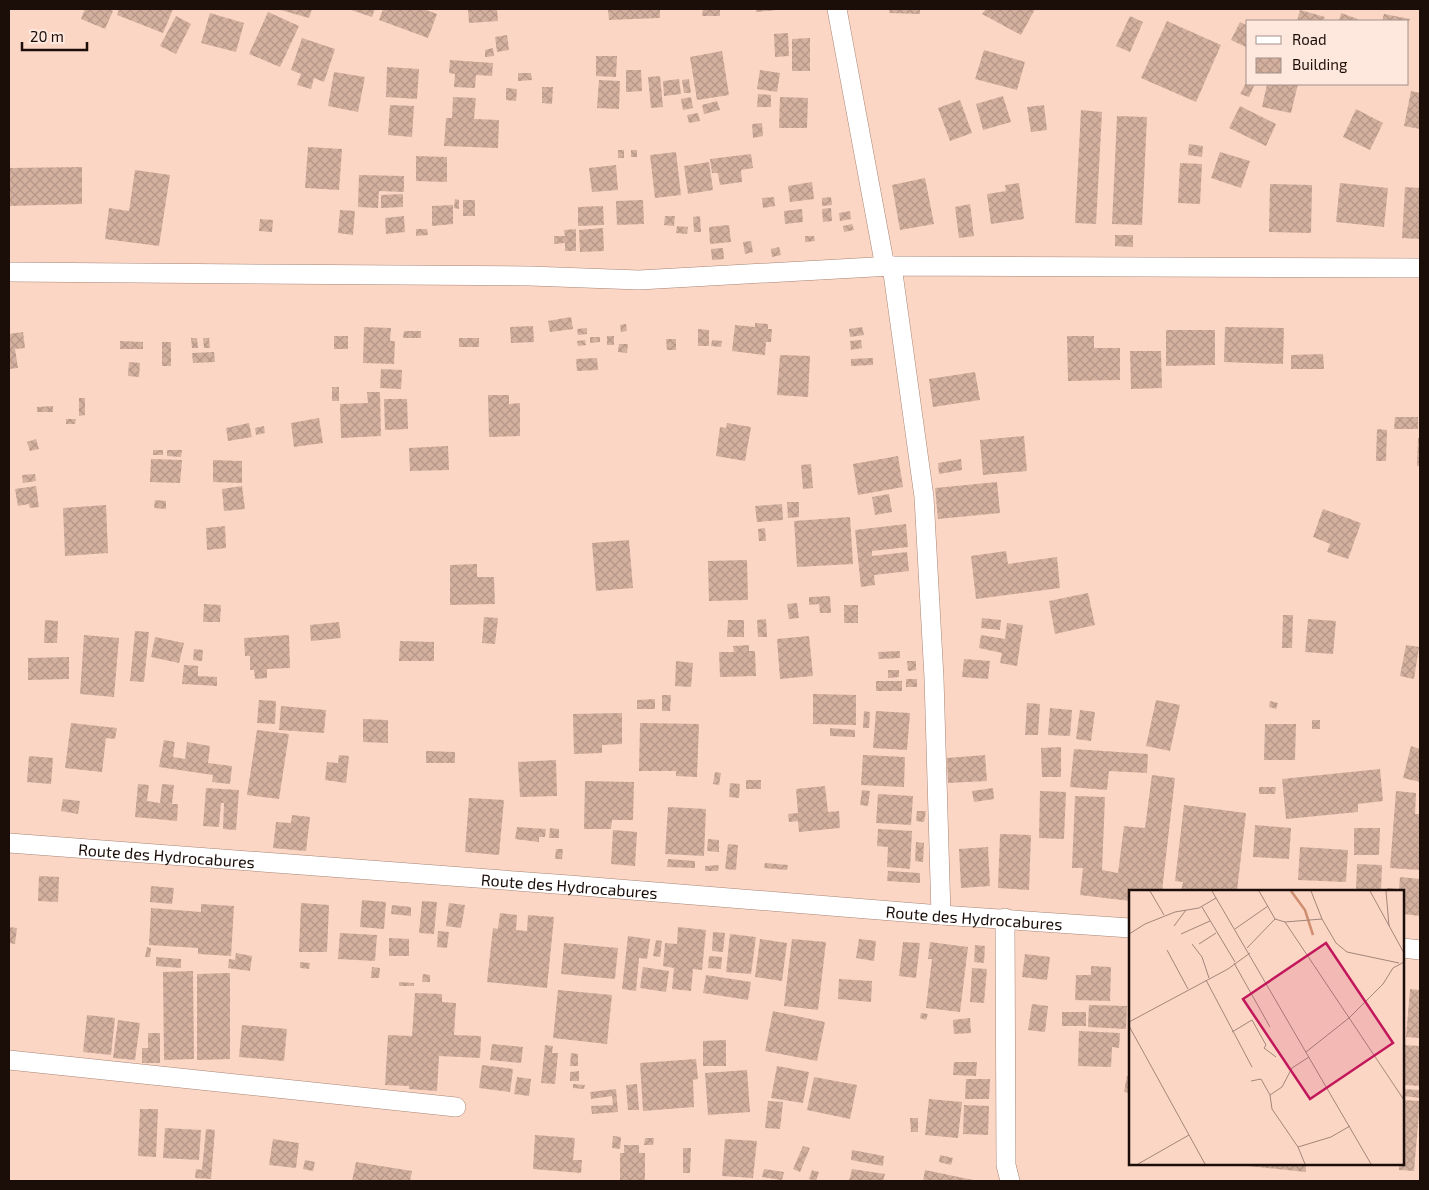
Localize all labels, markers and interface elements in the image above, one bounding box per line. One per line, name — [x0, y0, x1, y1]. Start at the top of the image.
scale bar — [22, 20, 88, 52]
legend — [1246, 20, 1409, 85]
text: 20 m — [30, 27, 64, 45]
text: Road — [1292, 30, 1327, 48]
text: Building — [1292, 55, 1348, 73]
street label: Route des Hydrocabures — [77, 839, 256, 871]
street label: Route des Hydrocabures — [480, 869, 659, 902]
inset map — [1129, 890, 1404, 1165]
street label: Route des Hydrocabures — [885, 901, 1063, 933]

